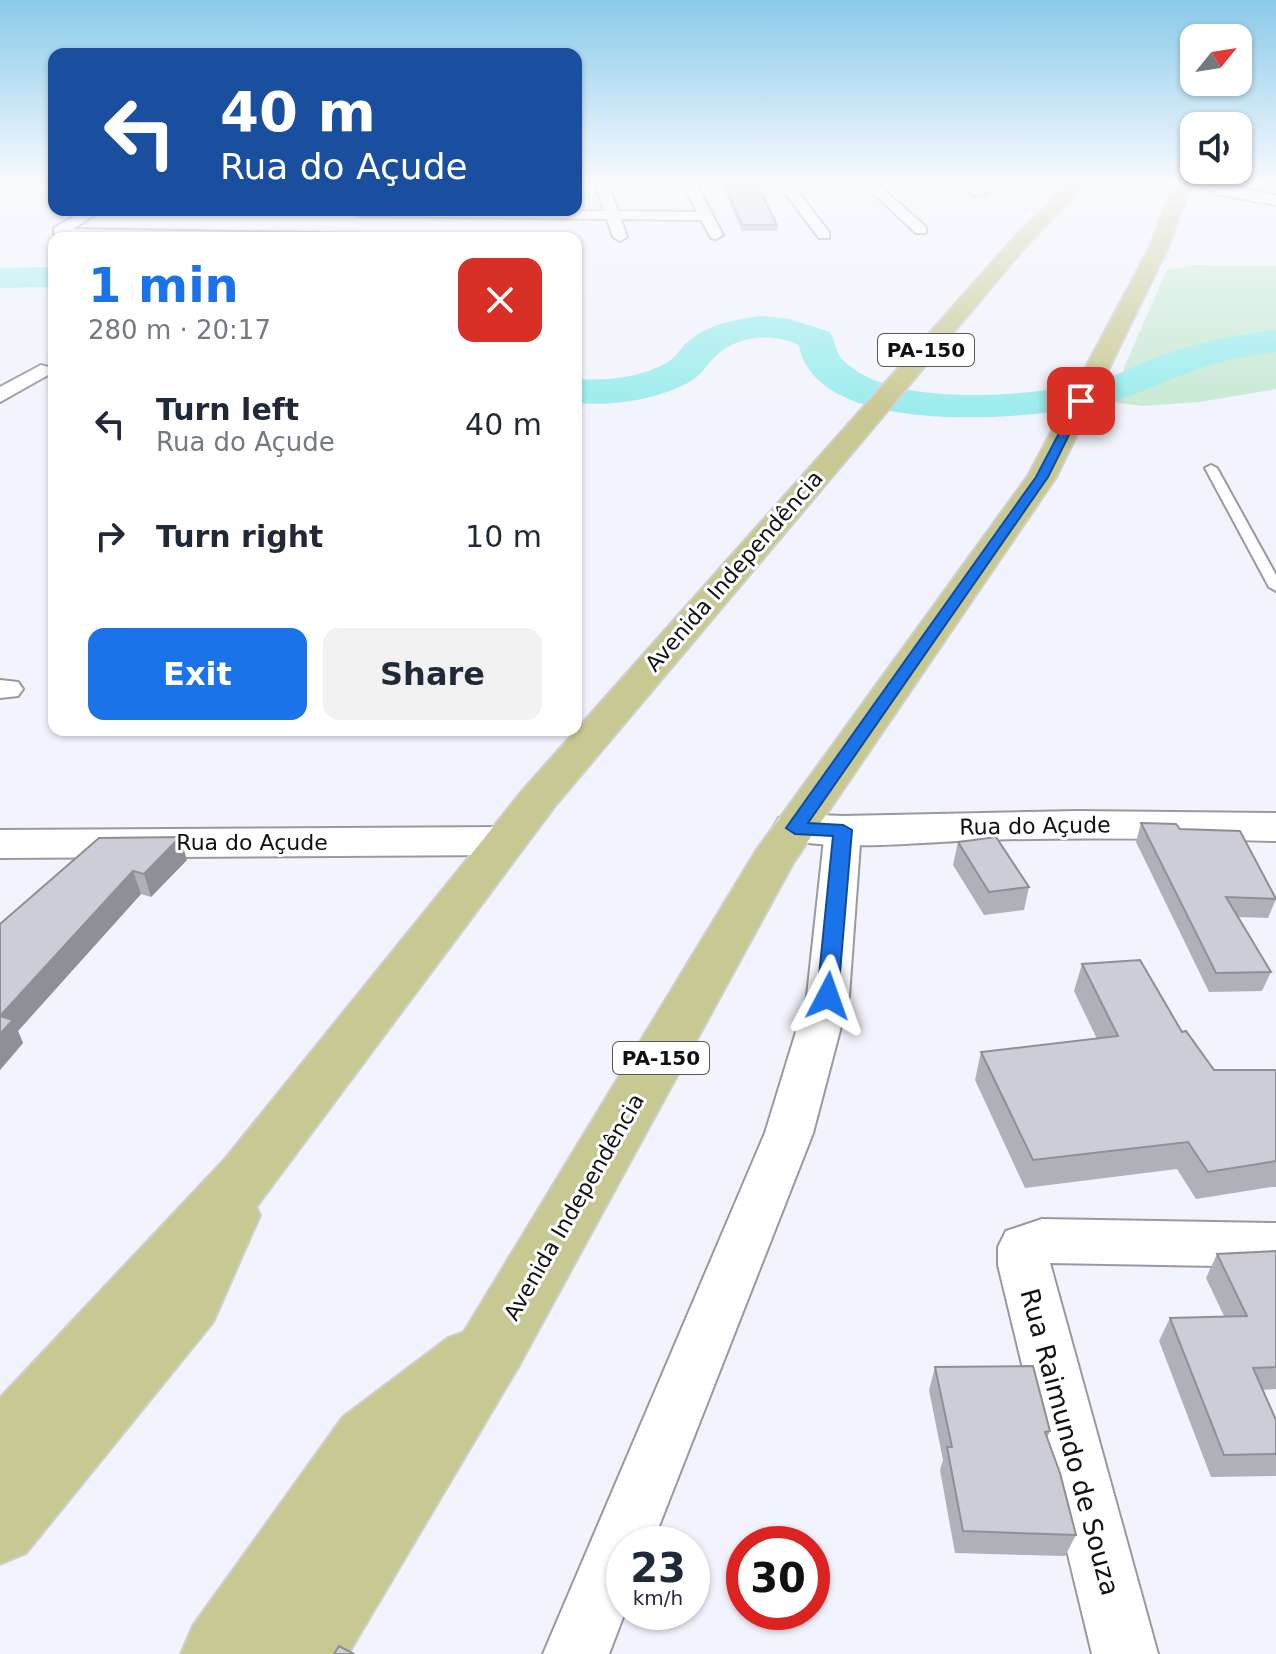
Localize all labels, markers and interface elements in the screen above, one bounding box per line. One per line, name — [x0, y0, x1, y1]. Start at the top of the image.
north arrow — [1180, 24, 1252, 96]
map controls — [1180, 24, 1252, 184]
text: 40 m — [220, 79, 376, 144]
icon: left — [88, 80, 192, 184]
button: sound — [1180, 112, 1252, 184]
text: Rua do Açude — [220, 146, 468, 187]
text: 1 min — [88, 257, 239, 313]
button: close — [458, 258, 542, 342]
text: 280 m · 20:17 — [88, 315, 271, 345]
road number: PA-150 — [878, 334, 974, 366]
pin — [1047, 367, 1115, 435]
icon: arrive — [1059, 379, 1103, 423]
text: Turn left — [156, 392, 299, 427]
icon: left — [88, 402, 132, 446]
text: 40 m — [465, 407, 542, 442]
text: Rua do Açude — [156, 427, 335, 457]
street label: Avenida Independência — [640, 466, 828, 676]
icon: right — [88, 514, 132, 558]
text: Turn right — [156, 519, 323, 554]
text: 10 m — [465, 519, 542, 554]
button: Exit — [88, 628, 307, 720]
button: Share — [323, 628, 542, 720]
street label: Rua do Açude — [959, 812, 1111, 840]
street label: Rua do Açude — [176, 830, 328, 855]
position arrow — [786, 954, 870, 1038]
road number: PA-150 — [613, 1042, 709, 1074]
street label: Avenida Independência — [499, 1089, 649, 1325]
street label: Rua Raimundo de Souza — [1015, 1285, 1125, 1599]
speed limit sign: 30 — [726, 1526, 830, 1630]
text: 23 — [630, 1545, 686, 1591]
text: km/h — [633, 1586, 683, 1610]

